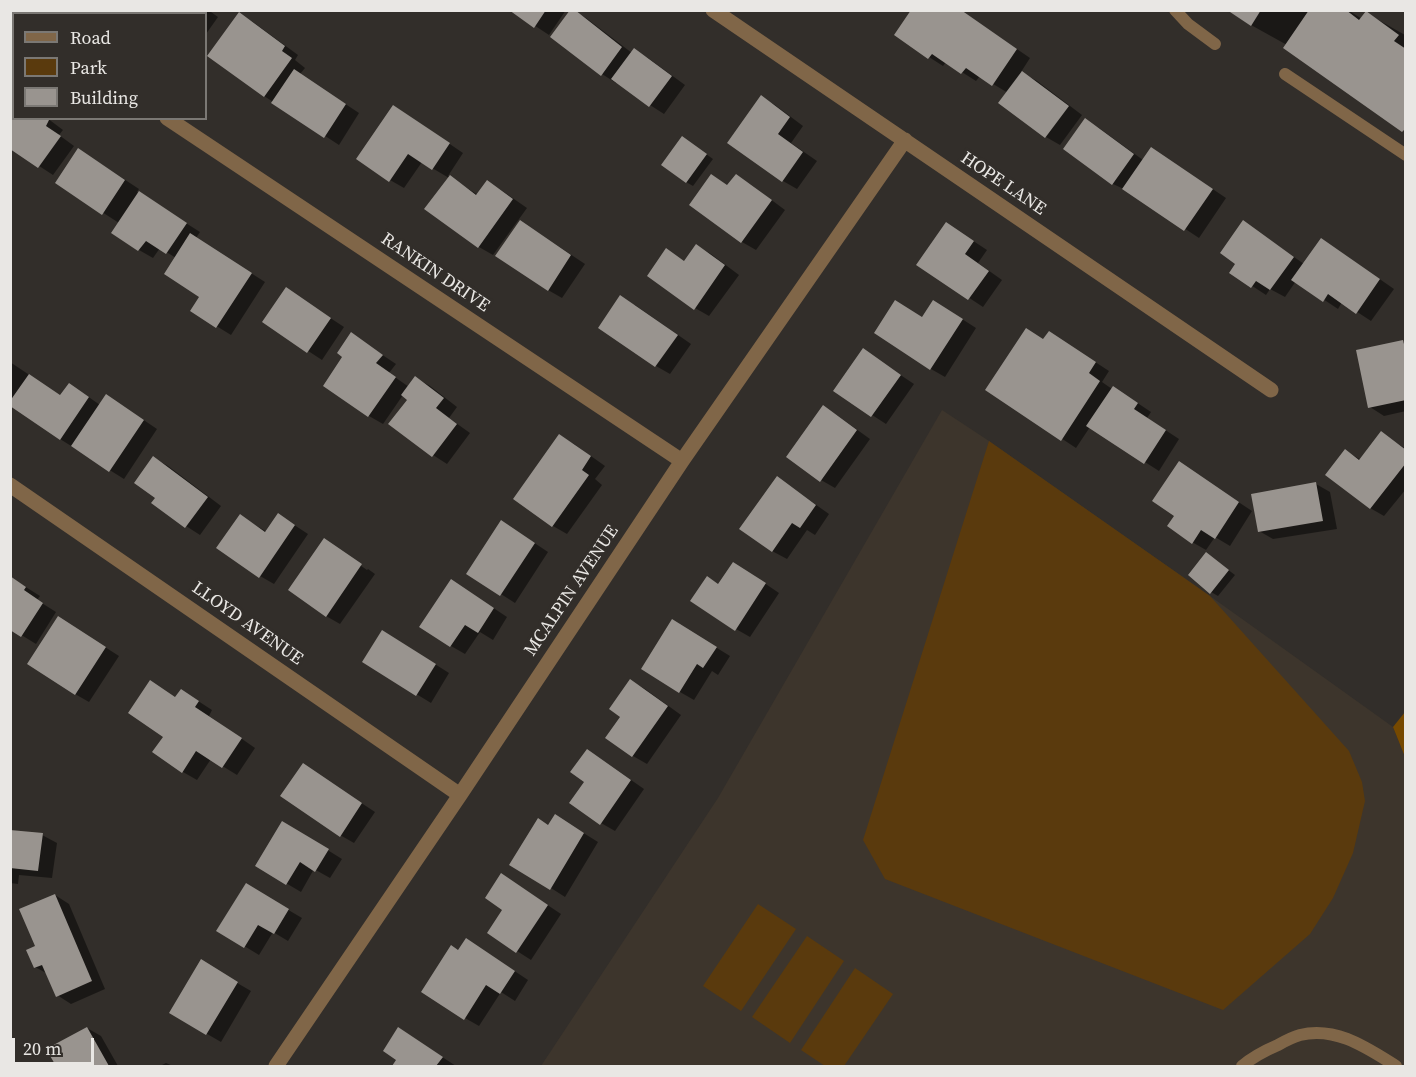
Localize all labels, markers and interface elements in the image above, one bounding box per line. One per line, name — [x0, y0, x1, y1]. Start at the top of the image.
legend — [12, 12, 207, 120]
text: Road — [70, 25, 111, 50]
text: Park — [70, 55, 107, 80]
text: Building — [70, 85, 138, 110]
street label: HOPE LANE — [956, 148, 1050, 220]
street label: RANKIN DRIVE — [377, 229, 493, 317]
street label: MCALPIN AVENUE — [520, 521, 624, 661]
street label: LLOYD AVENUE — [187, 578, 307, 670]
scale bar — [15, 1026, 98, 1064]
text: 20 m — [23, 1036, 61, 1061]

